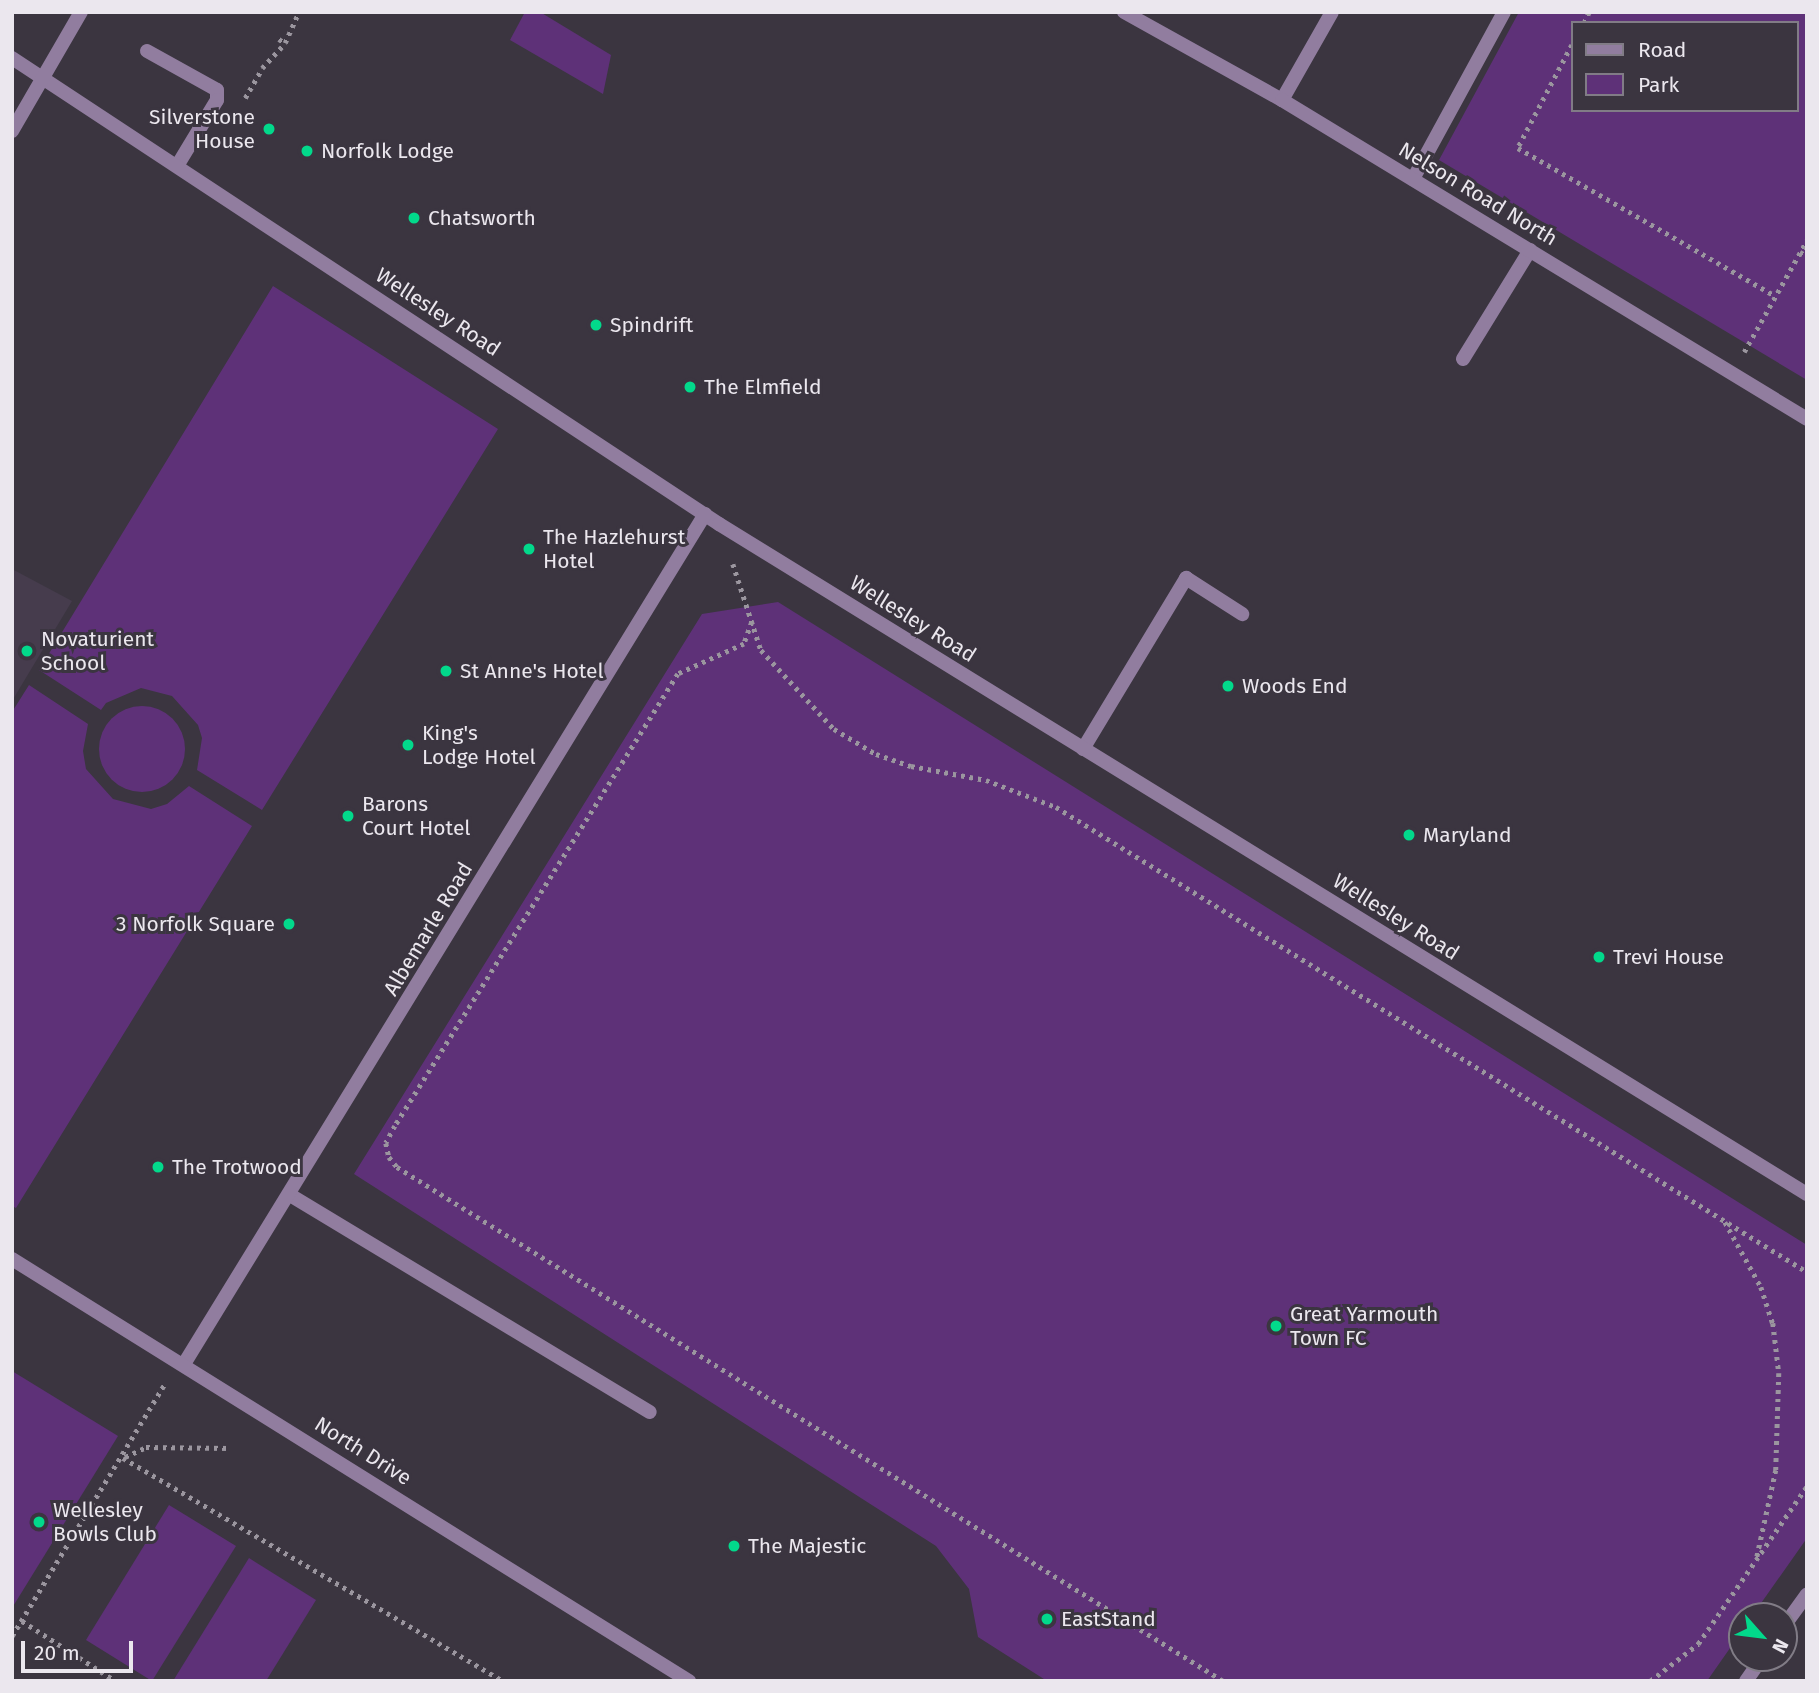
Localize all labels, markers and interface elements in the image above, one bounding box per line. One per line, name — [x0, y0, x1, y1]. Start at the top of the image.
legend — [1570, 21, 1798, 112]
text: Road — [1638, 37, 1686, 63]
text: Park — [1638, 72, 1679, 98]
place label: Silverstone House — [149, 104, 255, 154]
marker: Silverstone House — [261, 121, 277, 137]
street label: Nelson Road North — [1394, 137, 1562, 251]
place label: Norfolk Lodge — [321, 138, 454, 164]
marker: Norfolk Lodge — [299, 143, 315, 159]
place label: Chatsworth — [428, 205, 536, 231]
marker: Chatsworth — [406, 210, 422, 226]
street label: Wellesley Road — [371, 262, 505, 362]
place label: Spindrift — [610, 312, 693, 338]
marker: Spindrift — [588, 317, 604, 333]
place label: The Elmfield — [704, 374, 822, 400]
marker: The Elmfield — [682, 379, 698, 395]
place label: The Hazlehurst Hotel — [543, 524, 685, 574]
marker: The Hazlehurst Hotel — [521, 541, 537, 557]
street label: Wellesley Road — [845, 570, 981, 668]
place label: Novaturient School — [41, 626, 154, 676]
marker: Novaturient School — [19, 643, 35, 659]
place label: St Anne's Hotel — [460, 658, 604, 684]
marker: St Anne's Hotel — [438, 663, 454, 679]
place label: Woods End — [1242, 673, 1347, 699]
marker: Woods End — [1220, 678, 1236, 694]
place label: King's Lodge Hotel — [422, 720, 536, 770]
marker: King's Lodge Hotel — [400, 737, 416, 753]
place label: Barons Court Hotel — [362, 791, 470, 841]
marker: Barons Court Hotel — [340, 808, 356, 824]
place label: Maryland — [1423, 822, 1512, 848]
marker: Maryland — [1401, 827, 1417, 843]
street label: Albemarle Road — [378, 858, 478, 1000]
street label: Wellesley Road — [1328, 868, 1464, 966]
place label: 3 Norfolk Square — [116, 911, 275, 937]
marker: 3 Norfolk Square — [281, 916, 297, 932]
place label: Trevi House — [1613, 944, 1724, 970]
marker: Trevi House — [1591, 949, 1607, 965]
place label: The Trotwood — [172, 1154, 302, 1180]
marker: The Trotwood — [150, 1159, 166, 1175]
place label: Great Yarmouth Town FC — [1290, 1301, 1438, 1351]
marker: Great Yarmouth Town FC — [1268, 1318, 1284, 1334]
street label: North Drive — [310, 1411, 416, 1491]
place label: Wellesley Bowls Club — [53, 1497, 157, 1547]
marker: Wellesley Bowls Club — [31, 1514, 47, 1530]
place label: The Majestic — [748, 1533, 866, 1559]
marker: The Majestic — [726, 1538, 742, 1554]
north arrow — [1728, 1602, 1798, 1672]
place label: EastStand — [1061, 1606, 1156, 1632]
marker: EastStand — [1039, 1611, 1055, 1627]
scale bar — [24, 1626, 136, 1670]
text: N — [1767, 1635, 1793, 1657]
text: 20 m — [34, 1640, 80, 1666]

